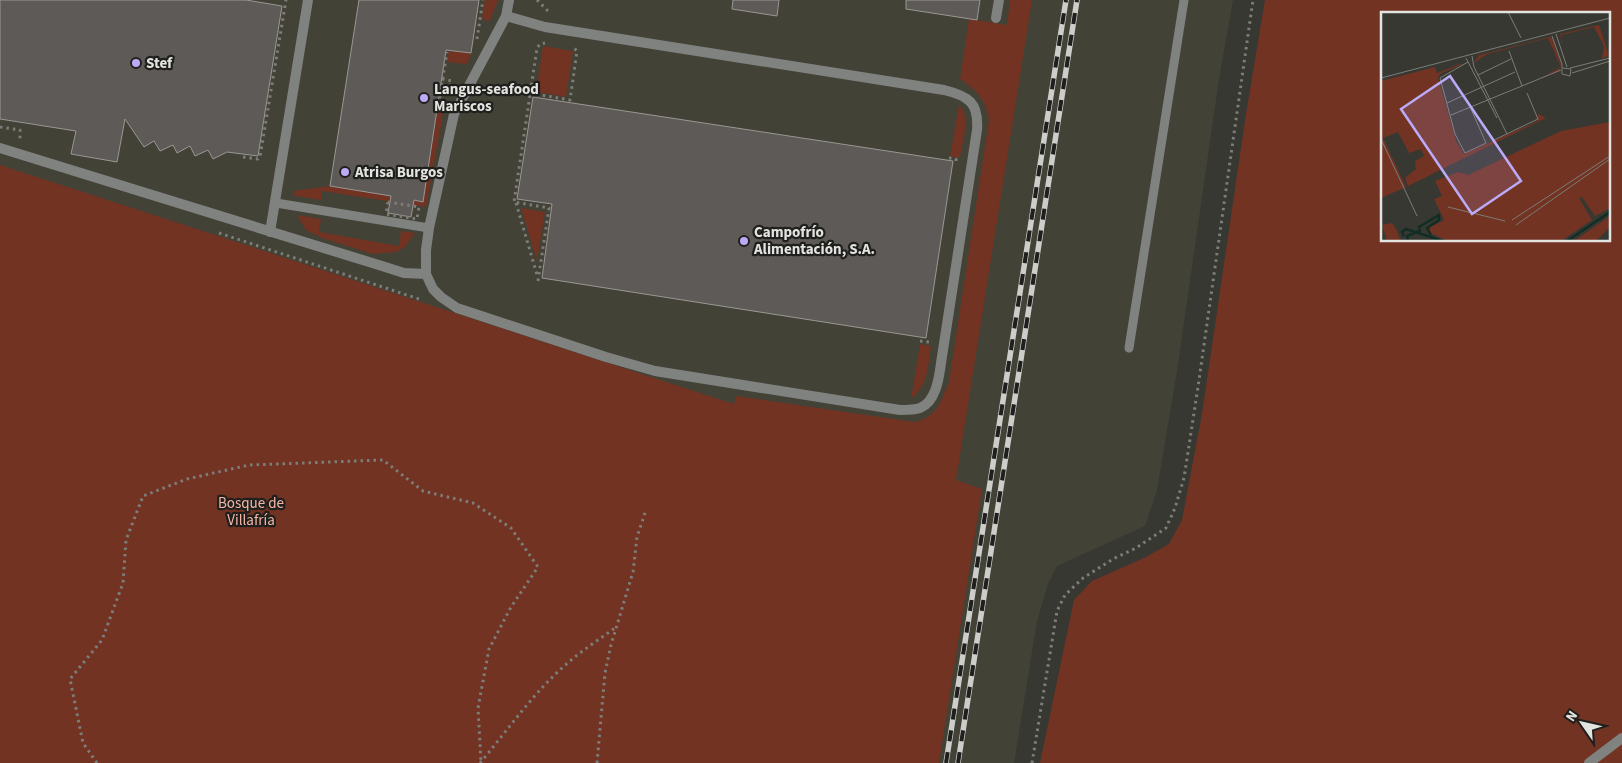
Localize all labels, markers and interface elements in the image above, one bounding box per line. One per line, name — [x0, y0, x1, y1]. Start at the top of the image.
inset map — [1381, 12, 1610, 241]
place label: Stef — [146, 53, 173, 74]
marker: Stef — [130, 57, 142, 69]
place label: Langus-seafood Mariscos — [434, 79, 539, 117]
marker: Langus-seafood Mariscos — [418, 92, 430, 104]
place label: Atrisa Burgos — [354, 162, 443, 183]
marker: Atrisa Burgos — [339, 166, 351, 178]
place label: Campofrío Alimentación, S.A. — [753, 222, 875, 260]
marker: Campofrío Alimentación, S.A. — [738, 235, 750, 247]
park label: Bosque de Villafría — [218, 493, 284, 531]
north arrow — [1557, 698, 1607, 748]
text: N — [1561, 707, 1583, 726]

